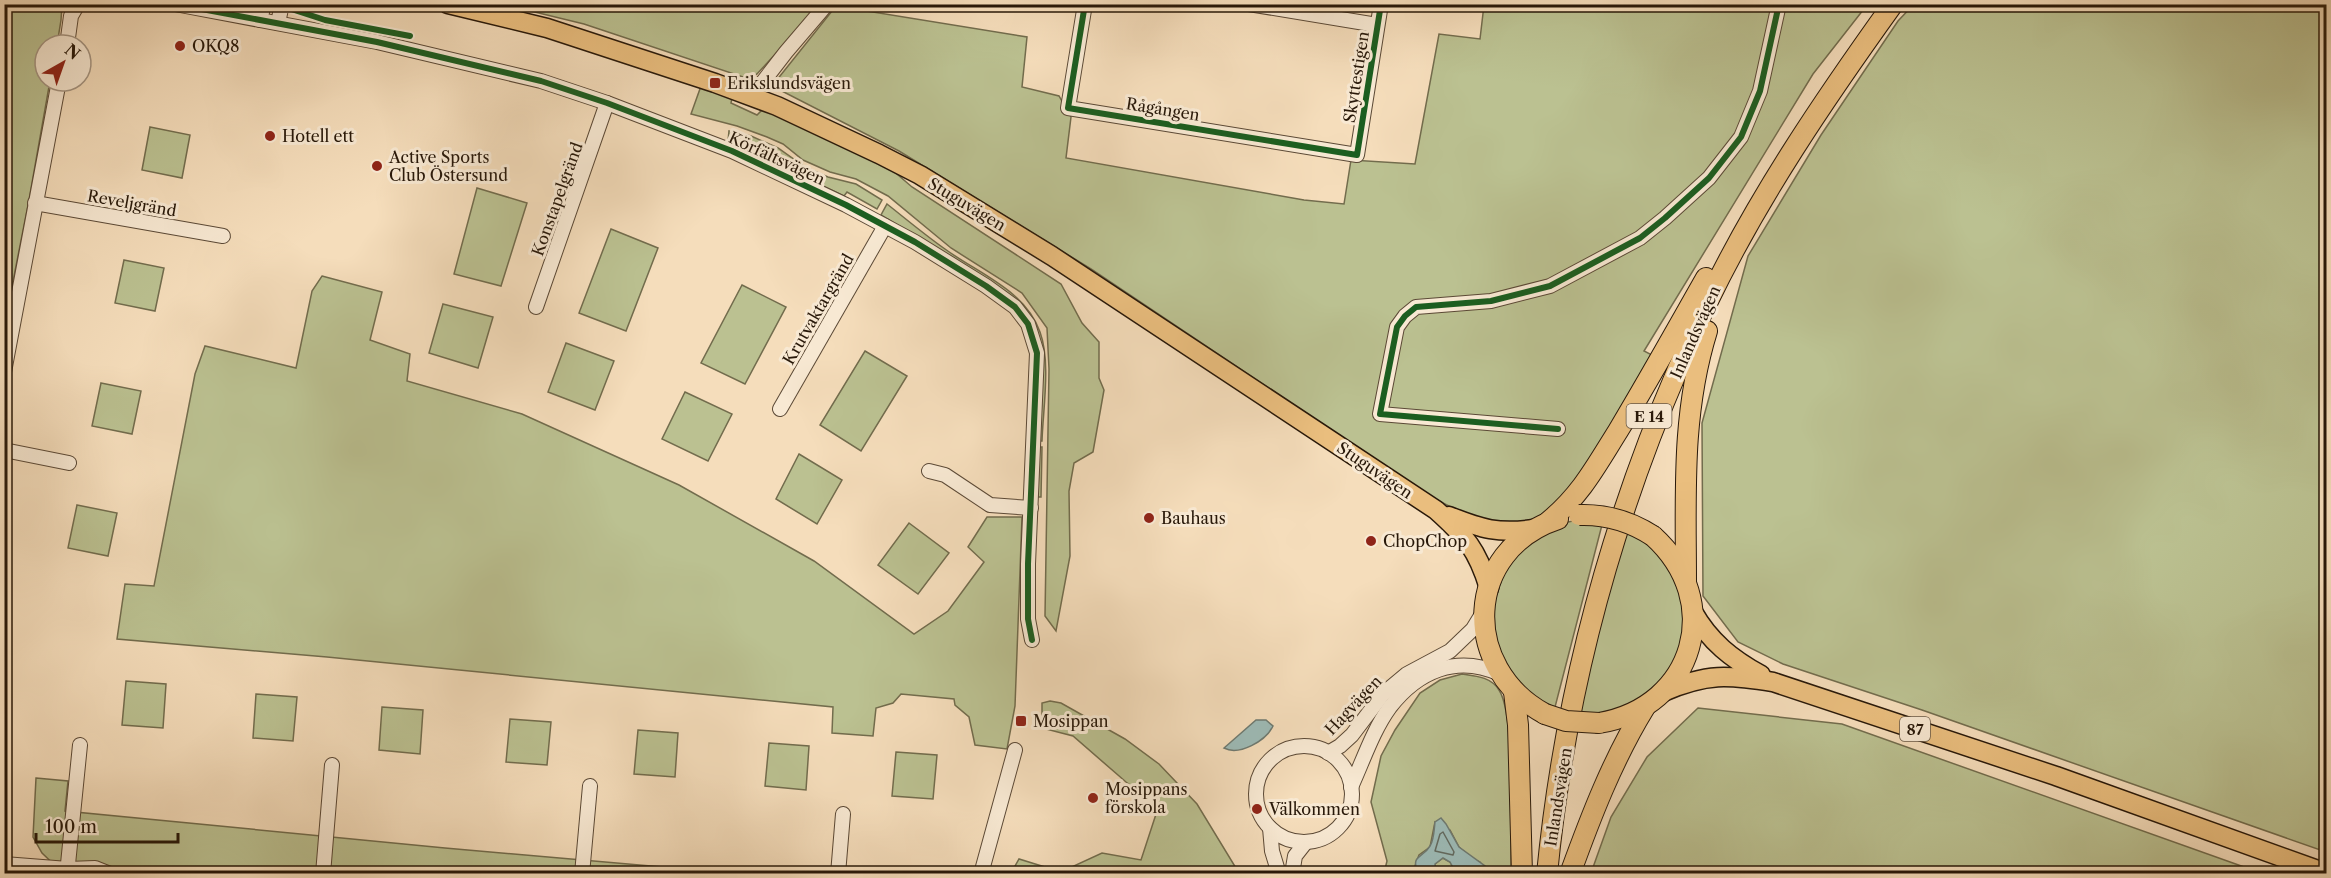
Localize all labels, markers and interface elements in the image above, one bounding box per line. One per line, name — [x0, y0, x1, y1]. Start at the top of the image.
street label: Skyttestigen — [1339, 30, 1373, 124]
north arrow — [33, 33, 93, 93]
place label: OKQ8 — [192, 36, 240, 56]
text: N — [61, 39, 84, 64]
marker: OKQ8 — [173, 39, 187, 53]
place label: Erikslundsvägen — [727, 73, 851, 93]
marker: Erikslundsvägen — [708, 76, 722, 90]
street label: Rågången — [1125, 93, 1201, 125]
place label: Hotell ett — [282, 126, 354, 146]
street label: Körfältsvägen — [726, 127, 828, 189]
marker: Hotell ett — [263, 129, 277, 143]
street label: Konstapelgränd — [527, 139, 587, 259]
place label: Active Sports Club Östersund — [388, 147, 508, 185]
marker: Active Sports Club Östersund — [370, 159, 384, 173]
street label: Stuguvägen — [924, 173, 1010, 235]
street label: Reveljgränd — [86, 185, 178, 221]
street label: Krutvaktargränd — [778, 250, 858, 368]
street label: Inlandsvägen — [1666, 282, 1724, 382]
road number: E 14 — [1626, 404, 1672, 428]
street label: Stuguvägen — [1333, 437, 1417, 503]
place label: Bauhaus — [1161, 508, 1226, 528]
marker: Bauhaus — [1142, 511, 1156, 525]
place label: ChopChop — [1383, 531, 1467, 551]
marker: ChopChop — [1364, 534, 1378, 548]
street label: Hagvägen — [1320, 671, 1386, 739]
place label: Mosippan — [1033, 711, 1109, 731]
marker: Mosippan — [1014, 714, 1028, 728]
road number: 87 — [1900, 717, 1930, 741]
street label: Inlandsvägen — [1540, 746, 1576, 848]
place label: Mosippans förskola — [1105, 779, 1188, 817]
marker: Mosippans förskola — [1086, 791, 1100, 805]
place label: Välkommen — [1268, 799, 1360, 819]
marker: Välkommen — [1250, 802, 1264, 816]
scale bar — [36, 806, 178, 844]
text: 100 m — [45, 816, 97, 838]

